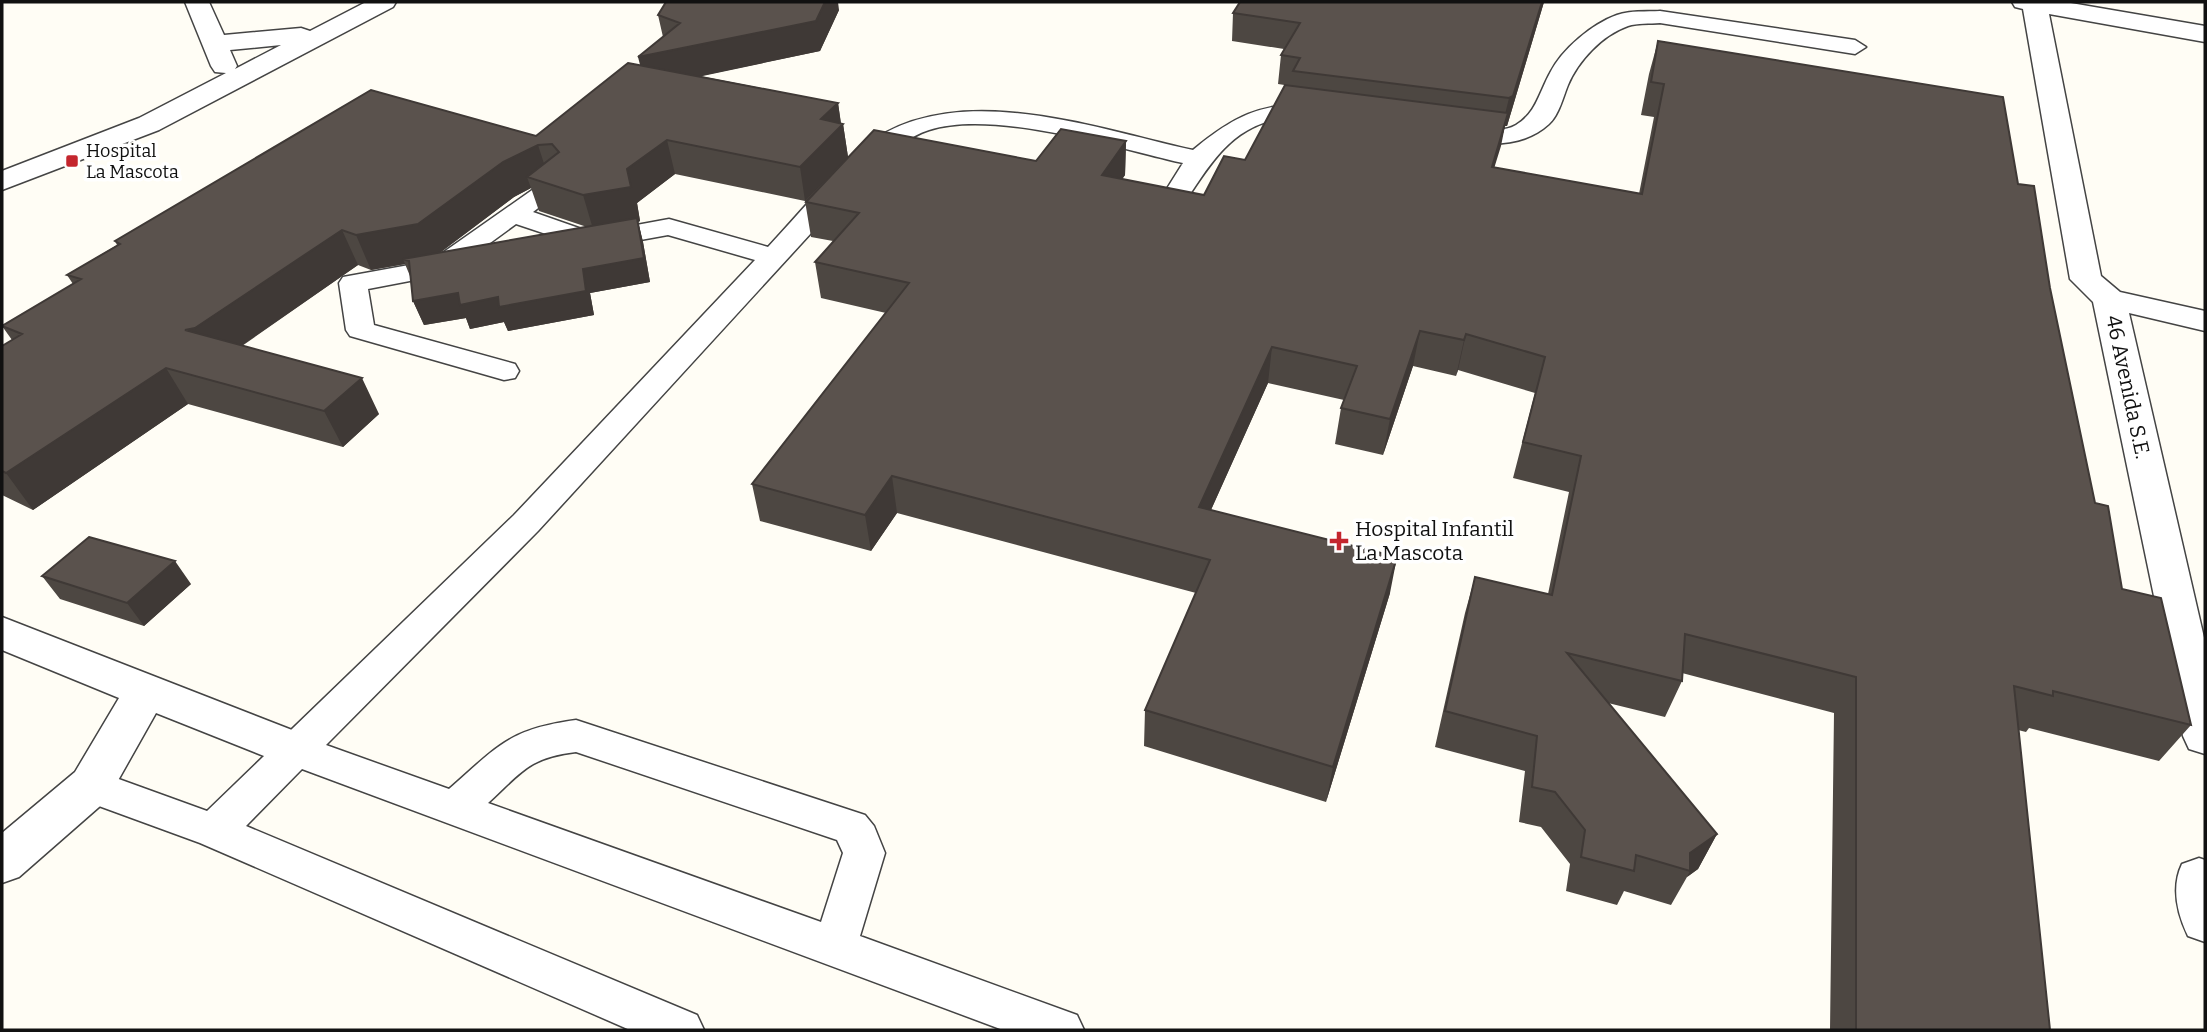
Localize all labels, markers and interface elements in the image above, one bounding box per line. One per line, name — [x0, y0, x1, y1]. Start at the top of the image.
place label: Hospital La Mascota — [86, 140, 179, 183]
marker: Hospital La Mascota — [64, 153, 80, 169]
street label: 46 Avenida S.E. — [2100, 313, 2156, 461]
place label: Hospital Infantil La Mascota — [1355, 516, 1514, 566]
marker: Hospital Infantil La Mascota — [1329, 531, 1349, 551]

